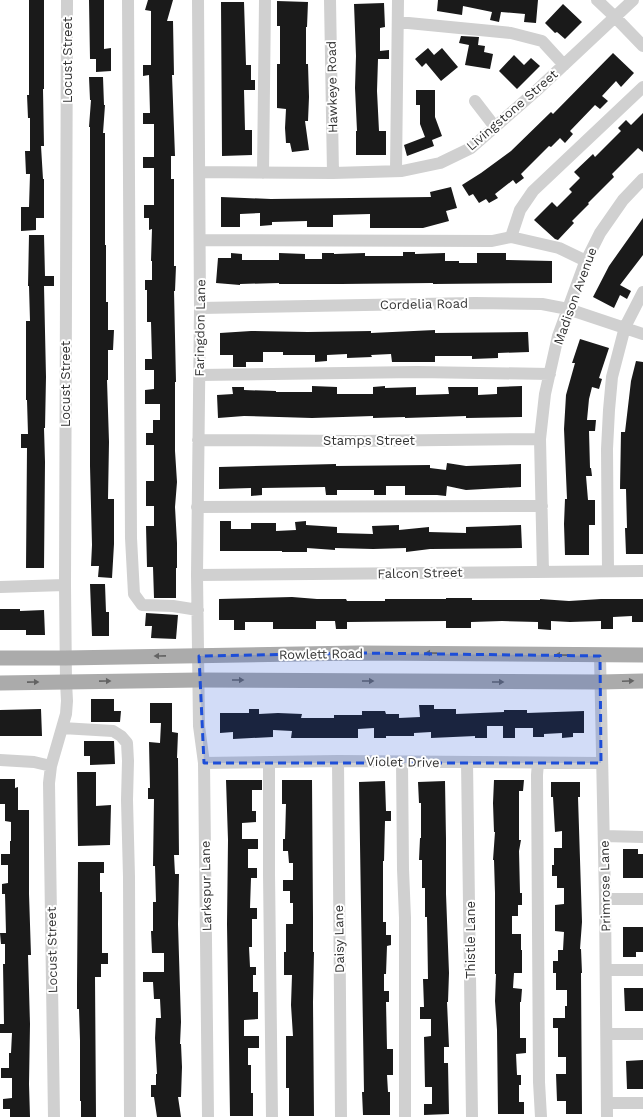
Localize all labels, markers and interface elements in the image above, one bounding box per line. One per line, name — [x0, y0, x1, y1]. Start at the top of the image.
street label: Locust Street — [60, 16, 75, 103]
street label: Hawkeye Road — [324, 41, 340, 133]
street label: Livingstone Street — [463, 66, 561, 154]
street label: Madison Avenue — [550, 245, 600, 347]
street label: Faringdon Lane — [192, 279, 208, 377]
street label: Cordelia Road — [380, 296, 468, 312]
street label: Locust Street — [58, 340, 73, 427]
street label: Stamps Street — [323, 433, 416, 448]
street label: Falcon Street — [377, 565, 463, 581]
street label: Rowlett Road — [279, 646, 363, 662]
one-way arrow — [424, 650, 437, 656]
one-way arrow — [554, 652, 567, 658]
one-way arrow — [153, 653, 166, 659]
one-way arrow — [232, 677, 245, 683]
one-way arrow — [99, 678, 112, 684]
one-way arrow — [362, 678, 375, 684]
one-way arrow — [622, 678, 635, 684]
one-way arrow — [27, 679, 40, 685]
one-way arrow — [492, 679, 505, 685]
street label: Violet Drive — [366, 754, 440, 770]
street label: Larkspur Lane — [198, 840, 214, 932]
street label: Primrose Lane — [597, 840, 613, 932]
street label: Thistle Lane — [463, 901, 478, 979]
street label: Daisy Lane — [331, 905, 347, 973]
street label: Locust Street — [44, 906, 60, 993]

